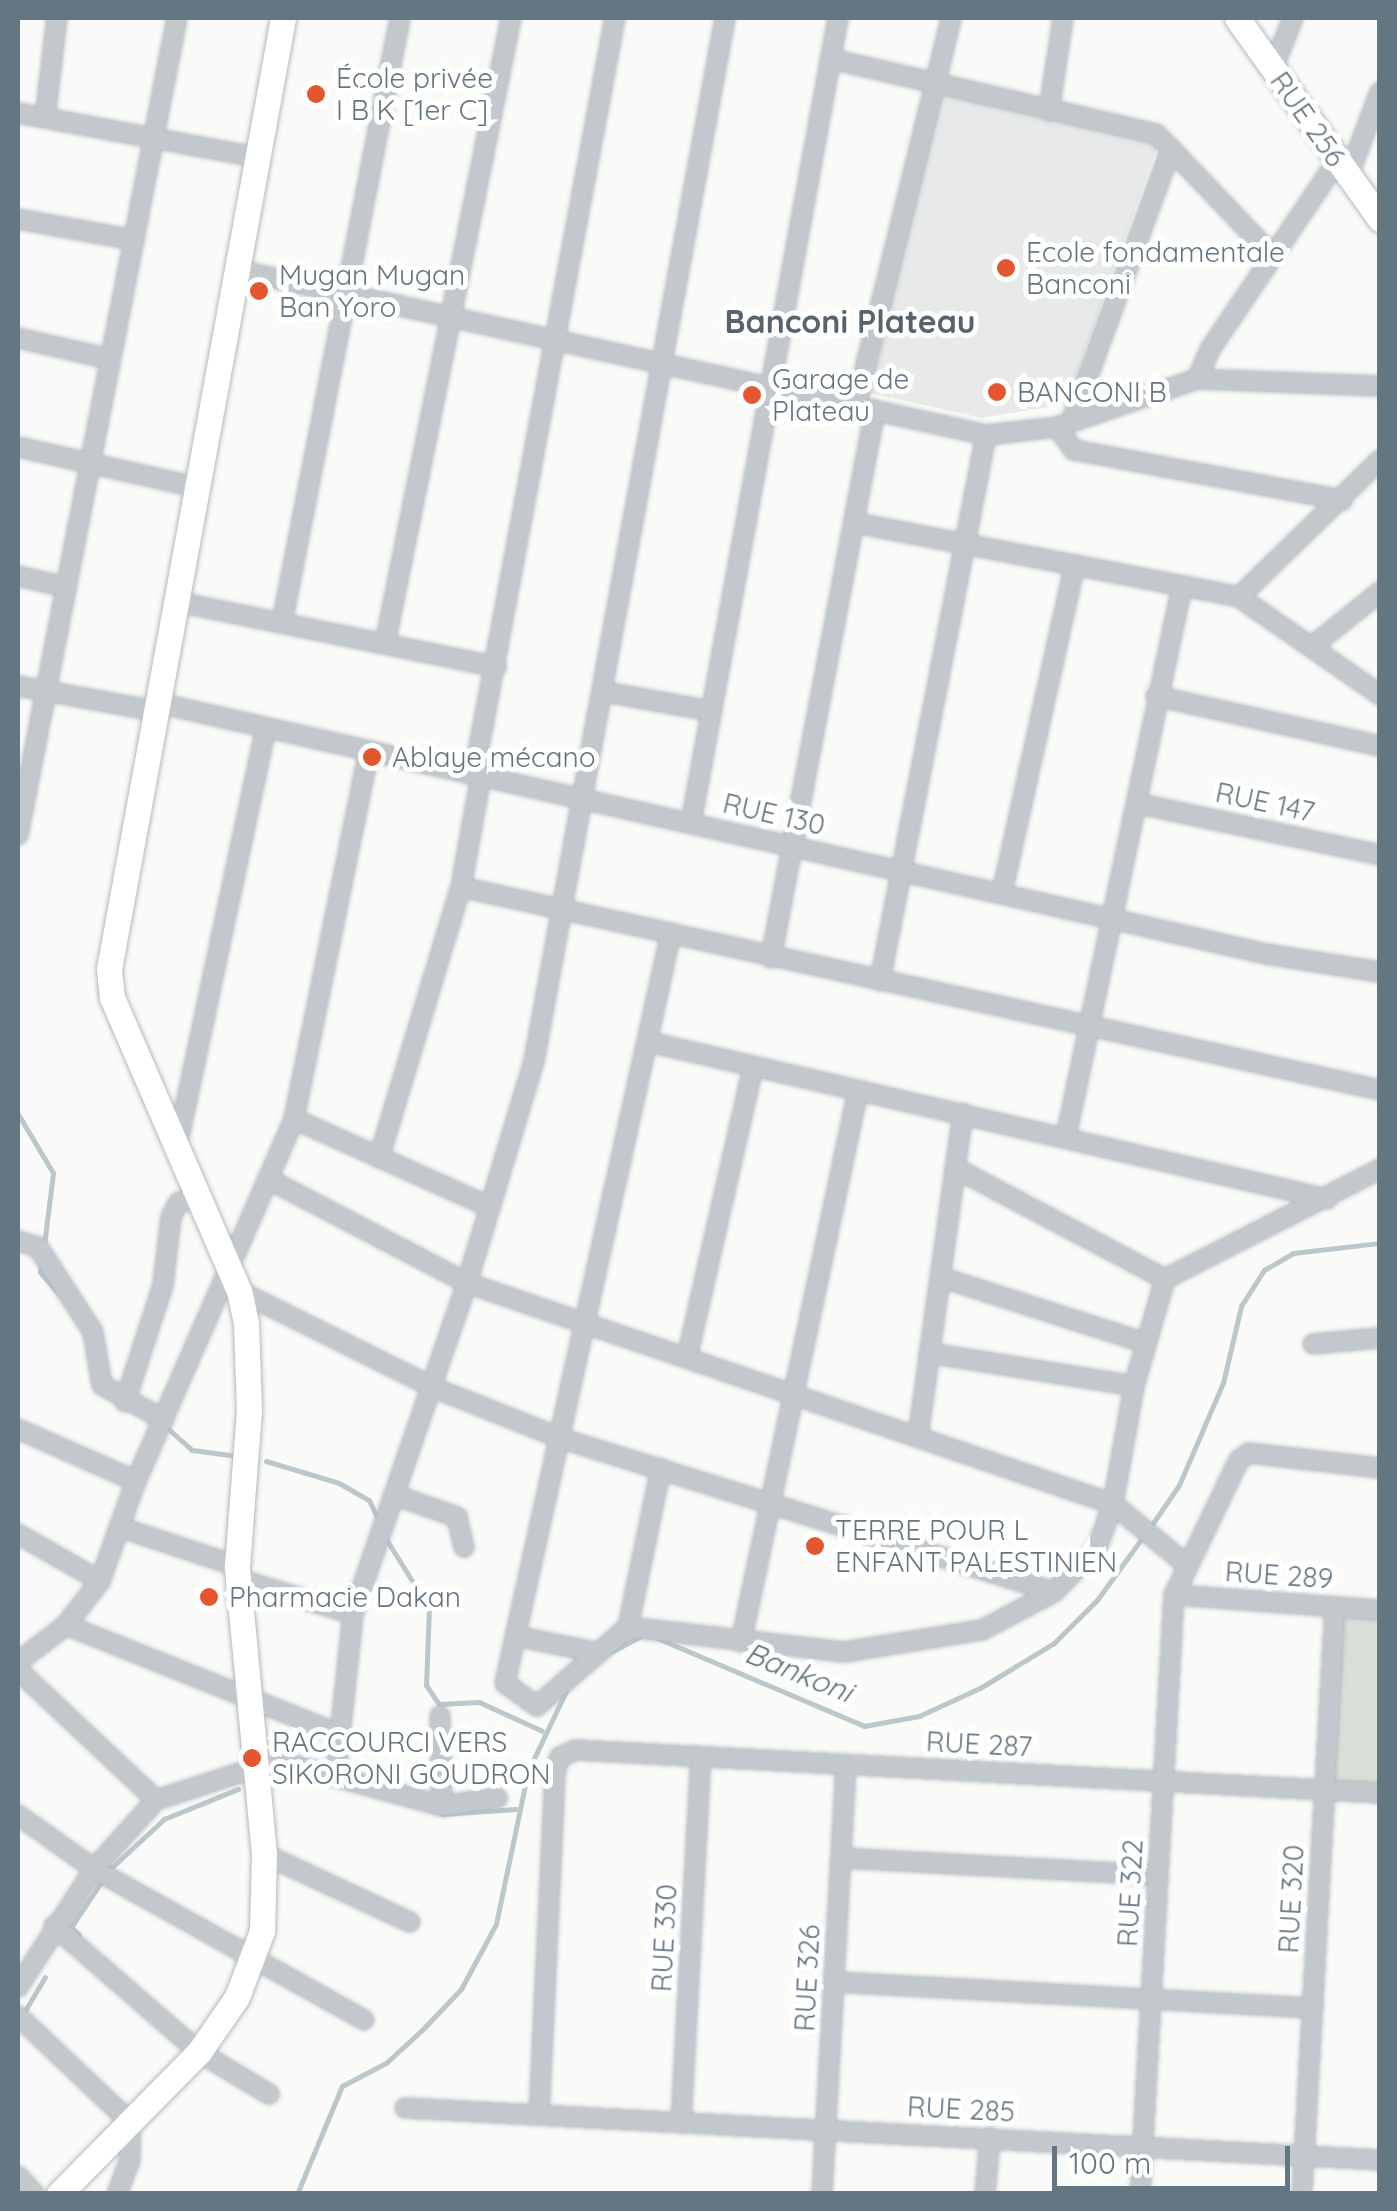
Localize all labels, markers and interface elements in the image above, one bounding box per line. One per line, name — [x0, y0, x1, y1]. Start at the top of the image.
place label: École privée I B K [1er C] — [336, 61, 493, 127]
street label: RUE 256 — [1263, 65, 1353, 173]
marker: École privée I B K [1er C] — [305, 83, 327, 105]
place label: Ecole fondamentale Banconi — [1026, 235, 1285, 301]
marker: Ecole fondamentale Banconi — [995, 257, 1017, 279]
place label: Mugan Mugan Ban Yoro — [279, 258, 465, 324]
marker: Mugan Mugan Ban Yoro — [248, 280, 270, 302]
district label: Banconi Plateau — [725, 302, 975, 340]
place label: Garage de Plateau — [772, 362, 909, 428]
place label: BANCONI B — [1017, 375, 1167, 409]
marker: BANCONI B — [986, 381, 1008, 403]
marker: Garage de Plateau — [741, 384, 763, 406]
place label: Ablaye mécano — [392, 740, 596, 774]
marker: Ablaye mécano — [361, 746, 383, 768]
street label: RUE 147 — [1212, 775, 1318, 829]
street label: RUE 130 — [720, 786, 828, 842]
place label: TERRE POUR L ENFANT PALESTINIEN — [835, 1513, 1117, 1579]
marker: TERRE POUR L ENFANT PALESTINIEN — [804, 1535, 826, 1557]
street label: RUE 289 — [1224, 1554, 1334, 1596]
place label: Pharmacie Dakan — [229, 1580, 461, 1614]
marker: Pharmacie Dakan — [198, 1586, 220, 1608]
water label: Bankoni — [740, 1634, 858, 1710]
street label: RUE 287 — [925, 1724, 1033, 1764]
place label: RACCOURCI VERS SIKORONI GOUDRON — [272, 1725, 551, 1791]
marker: RACCOURCI VERS SIKORONI GOUDRON — [241, 1747, 263, 1769]
street label: RUE 322 — [1110, 1838, 1150, 1948]
street label: RUE 320 — [1271, 1844, 1311, 1954]
street label: RUE 330 — [644, 1883, 684, 1993]
street label: RUE 326 — [787, 1924, 827, 2032]
street label: RUE 285 — [906, 2089, 1016, 2129]
scale bar — [1057, 2126, 1294, 2188]
text: 100 m — [1069, 2144, 1151, 2182]

